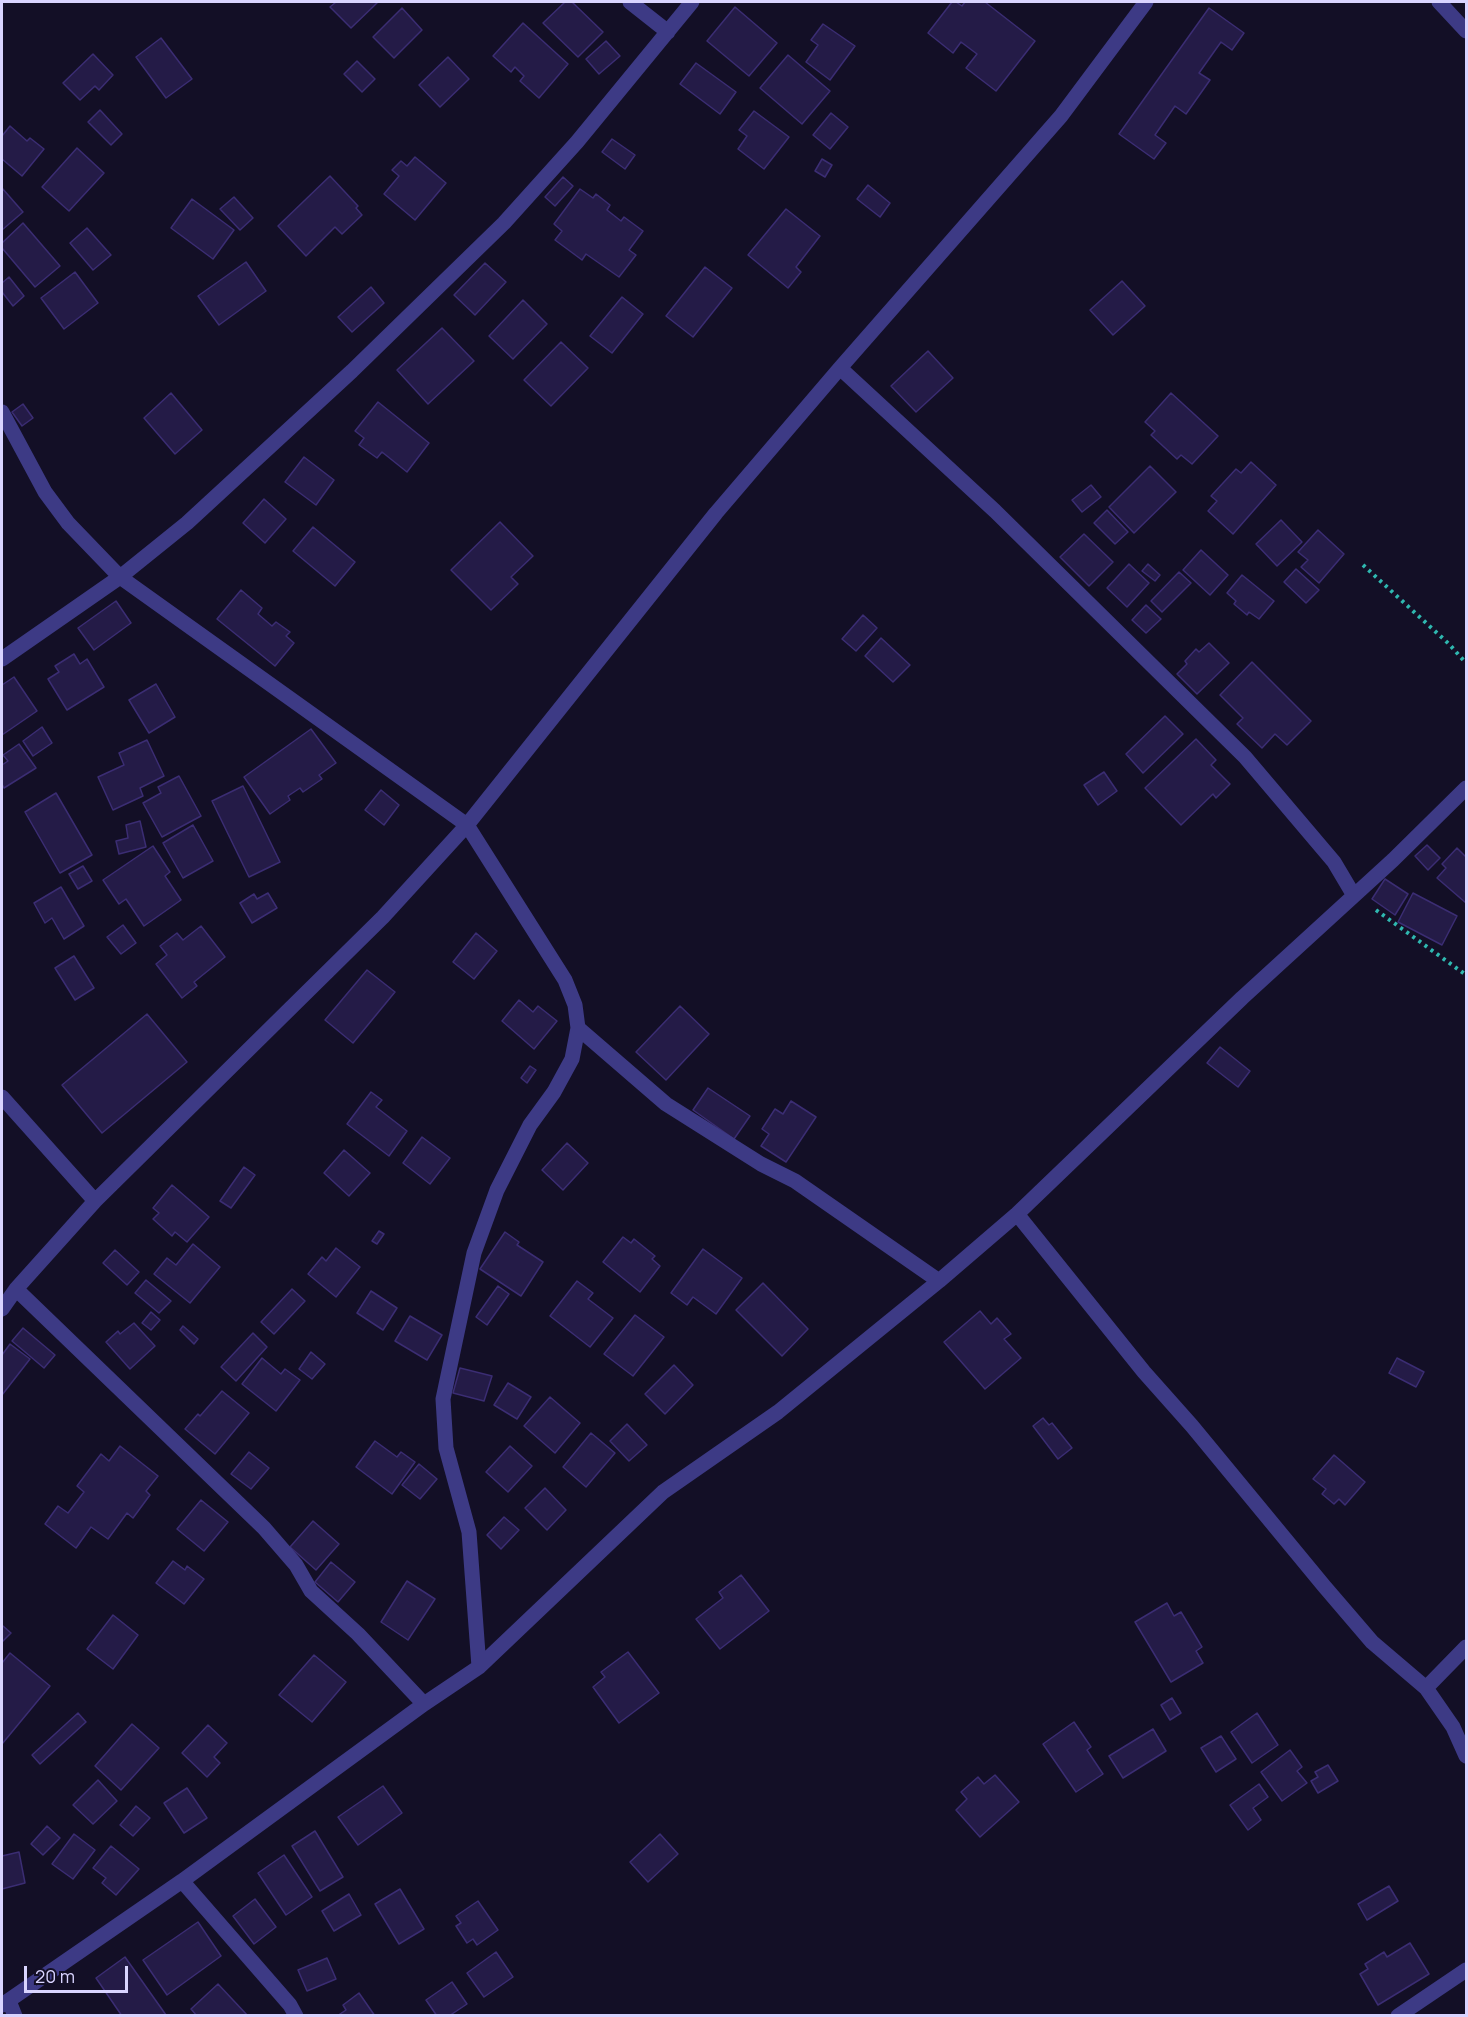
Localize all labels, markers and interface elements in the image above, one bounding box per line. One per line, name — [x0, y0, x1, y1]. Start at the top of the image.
scale bar — [27, 1954, 130, 1992]
text: 20 m — [35, 1964, 75, 1988]

